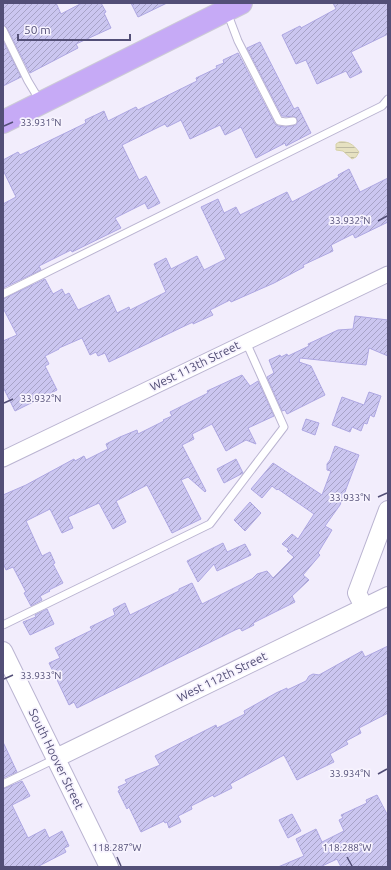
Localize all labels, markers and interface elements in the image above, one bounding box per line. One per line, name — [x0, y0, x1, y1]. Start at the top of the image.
scale bar — [18, 16, 130, 42]
text: 50 m — [24, 23, 51, 36]
text: 33.931°N — [20, 117, 62, 128]
text: 33.932°N — [329, 215, 371, 226]
street label: West 113th Street — [148, 338, 242, 393]
text: 33.932°N — [20, 393, 62, 404]
text: 33.933°N — [329, 492, 371, 503]
street label: West 112th Street — [175, 649, 269, 704]
text: 33.933°N — [20, 670, 62, 681]
street label: South Hoover Street — [26, 706, 87, 811]
text: 33.934°N — [329, 768, 371, 779]
text: 118.287°W — [93, 842, 141, 853]
text: 118.288°W — [323, 842, 371, 853]

